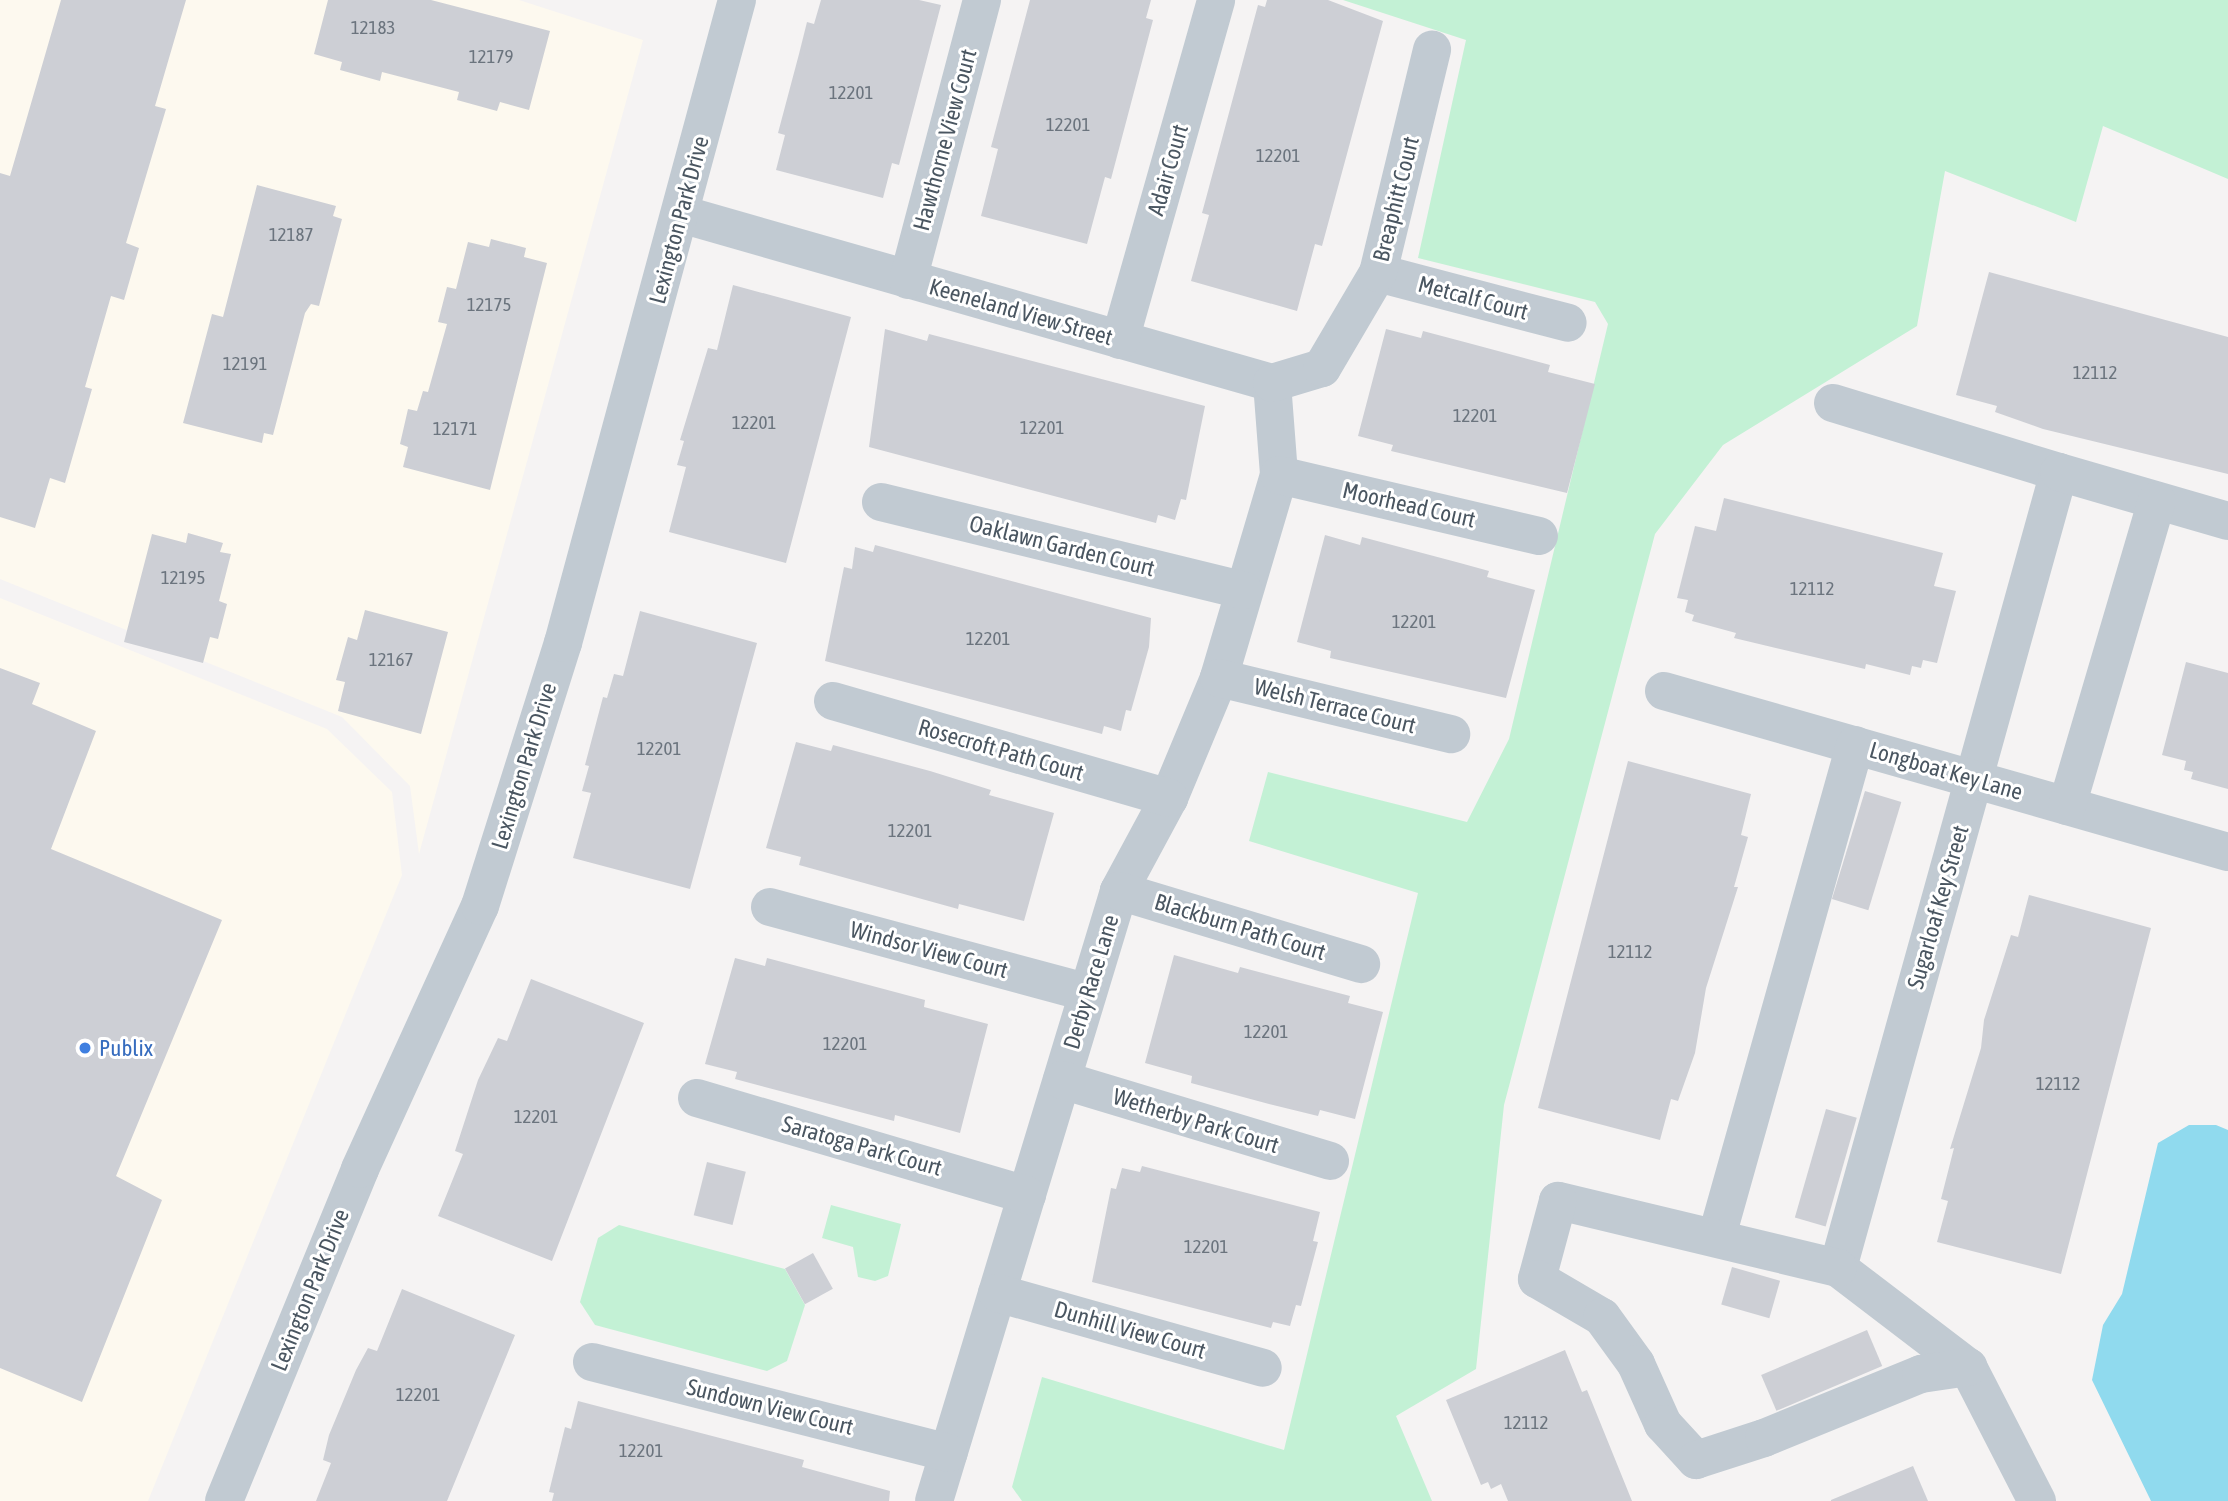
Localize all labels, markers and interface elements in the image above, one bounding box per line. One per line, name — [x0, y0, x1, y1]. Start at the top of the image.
house number: 12183 — [351, 17, 395, 39]
house number: 12179 — [469, 46, 513, 68]
street label: Hawthorne View Court — [907, 46, 983, 234]
house number: 12201 — [829, 82, 873, 104]
house number: 12201 — [1046, 114, 1090, 136]
street label: Adair Court — [1142, 121, 1194, 219]
street label: Lexington Park Drive — [643, 133, 715, 307]
street label: Breaphitt Court — [1367, 134, 1425, 264]
house number: 12201 — [1256, 145, 1300, 167]
house number: 12187 — [269, 224, 313, 246]
street label: Metcalf Court — [1415, 270, 1531, 326]
street label: Keeneland View Street — [926, 273, 1116, 351]
house number: 12175 — [467, 294, 511, 316]
house number: 12191 — [223, 353, 267, 375]
house number: 12112 — [2073, 362, 2117, 384]
house number: 12201 — [1453, 405, 1497, 427]
house number: 12201 — [732, 412, 776, 434]
house number: 12201 — [1020, 417, 1064, 439]
house number: 12171 — [433, 418, 477, 440]
street label: Moorhead Court — [1340, 476, 1478, 534]
street label: Oaklawn Garden Court — [967, 510, 1157, 582]
house number: 12195 — [161, 567, 205, 589]
house number: 12112 — [1790, 578, 1834, 600]
house number: 12201 — [1392, 611, 1436, 633]
house number: 12201 — [966, 628, 1010, 650]
house number: 12167 — [369, 649, 413, 671]
street label: Welsh Terrace Court — [1251, 673, 1419, 739]
street label: Lexington Park Drive — [486, 680, 562, 852]
street label: Rosecroft Path Court — [915, 713, 1087, 787]
street label: Longboat Key Lane — [1866, 736, 2026, 806]
house number: 12201 — [637, 738, 681, 760]
house number: 12201 — [888, 820, 932, 842]
street label: Sugarloaf Key Street — [1901, 822, 1975, 992]
street label: Blackburn Path Court — [1151, 888, 1329, 966]
street label: Derby Race Lane — [1057, 912, 1125, 1052]
street label: Windsor View Court — [847, 916, 1011, 984]
house number: 12112 — [1608, 941, 1652, 963]
house number: 12201 — [1244, 1021, 1288, 1043]
house number: 12201 — [823, 1033, 867, 1055]
place label: Publix — [99, 1034, 153, 1062]
marker: Publix — [77, 1040, 93, 1056]
house number: 12112 — [2036, 1073, 2080, 1095]
street label: Wetherby Park Court — [1110, 1083, 1282, 1159]
house number: 12201 — [514, 1106, 558, 1128]
street label: Saratoga Park Court — [779, 1110, 945, 1182]
street label: Lexington Park Drive — [265, 1205, 355, 1375]
house number: 12201 — [1184, 1236, 1228, 1258]
street label: Dunhill View Court — [1051, 1295, 1209, 1365]
street label: Sundown View Court — [684, 1373, 856, 1441]
house number: 12201 — [396, 1384, 440, 1406]
house number: 12112 — [1504, 1412, 1548, 1434]
house number: 12201 — [619, 1440, 663, 1462]

